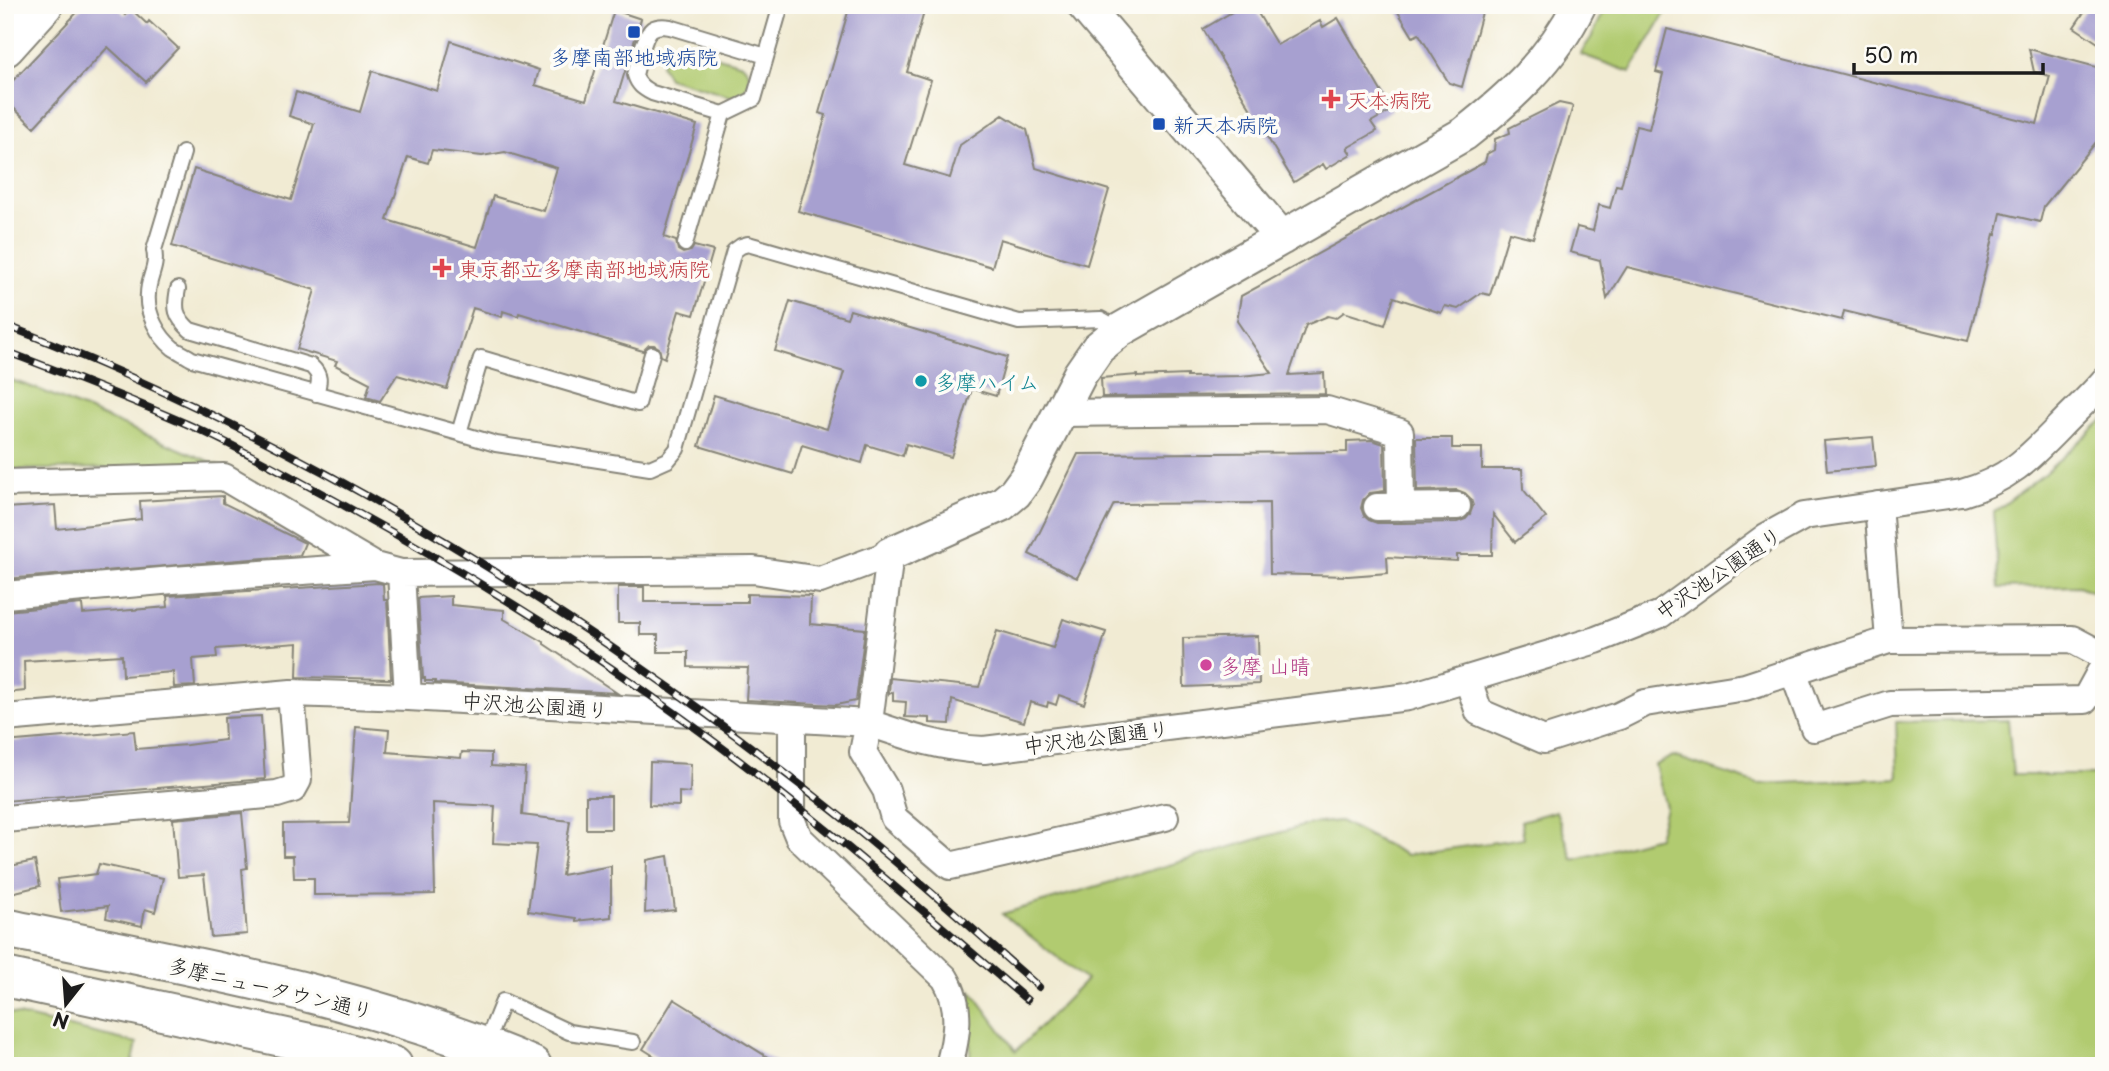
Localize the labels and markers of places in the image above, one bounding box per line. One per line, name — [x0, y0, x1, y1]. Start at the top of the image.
marker: 多摩南部地域病院 — [626, 24, 642, 40]
place label: 多摩南部地域病院 — [550, 40, 718, 72]
place label: 天本病院 — [1347, 83, 1431, 115]
marker: 天本病院 — [1321, 89, 1341, 109]
place label: 新天本病院 — [1173, 108, 1278, 140]
marker: 新天本病院 — [1151, 116, 1167, 132]
place label: 東京都立多摩南部地域病院 — [458, 252, 710, 284]
marker: 東京都立多摩南部地域病院 — [432, 258, 452, 278]
place label: 多摩ハイム — [935, 365, 1039, 397]
marker: 多摩ハイム — [913, 373, 929, 389]
place label: 多摩 山晴 — [1220, 649, 1311, 681]
marker: 多摩 山晴 — [1198, 657, 1214, 673]

